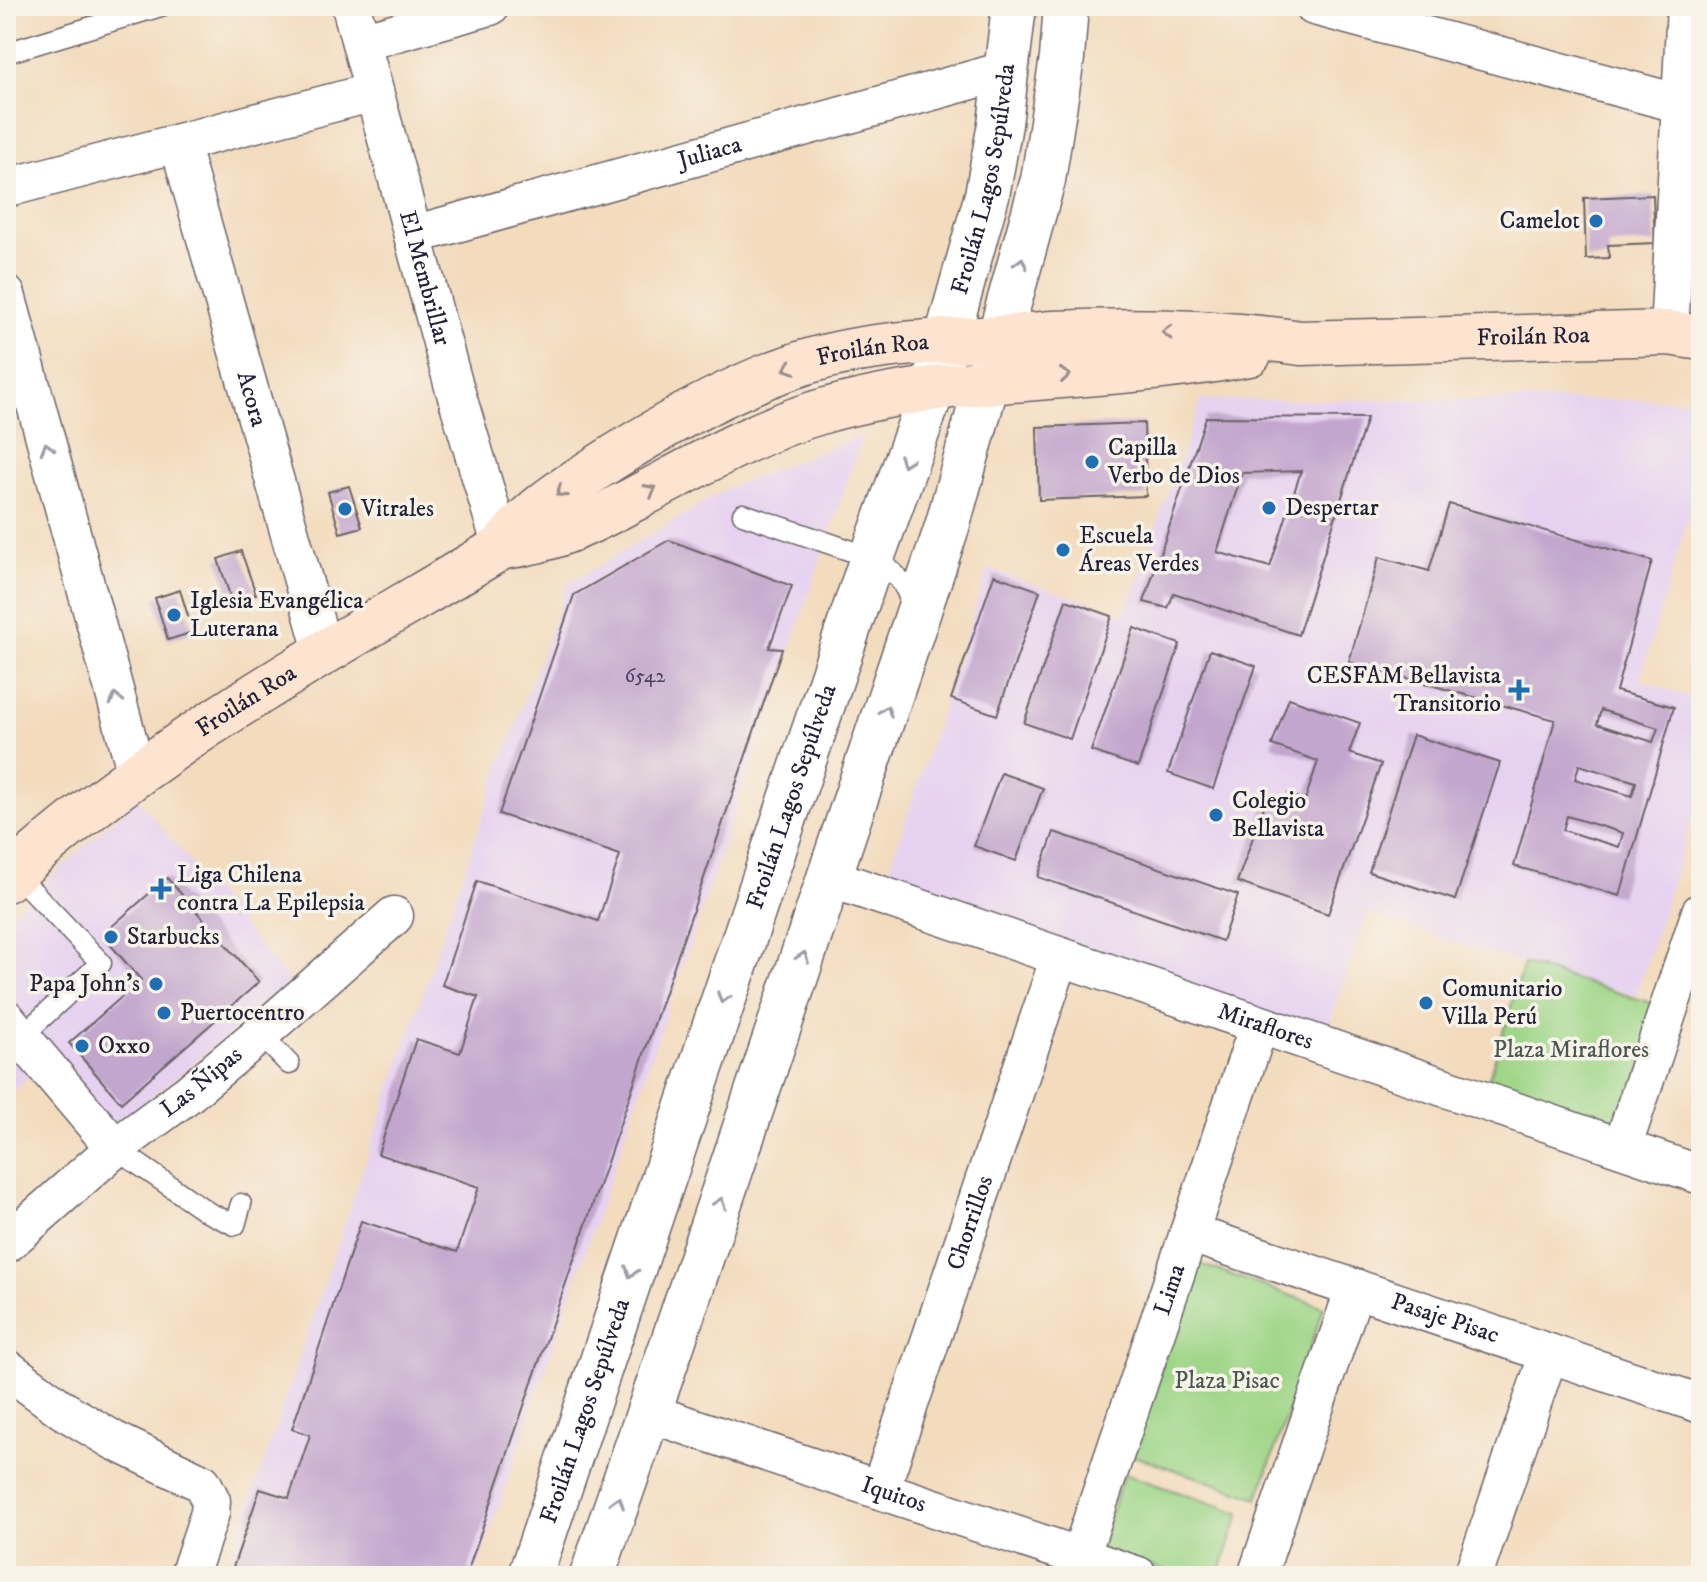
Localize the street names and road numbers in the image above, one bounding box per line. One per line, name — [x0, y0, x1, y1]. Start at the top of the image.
street label: Froilán Lagos Sepúlveda — [945, 61, 1022, 298]
street label: Juliaca — [673, 129, 746, 176]
street label: El Membrillar — [392, 207, 457, 349]
street label: Froilán Roa — [1476, 320, 1591, 353]
street label: Froilán Roa — [813, 327, 931, 373]
street label: Acora — [229, 368, 274, 431]
street label: Froilán Roa — [190, 658, 303, 744]
street label: Froilán Lagos Sepúlveda — [740, 680, 844, 913]
street label: Miraflores — [1214, 996, 1317, 1057]
street label: Las Ñipas — [155, 1040, 249, 1124]
street label: Chorrillos — [940, 1172, 1000, 1274]
street label: Lima — [1147, 1260, 1193, 1319]
street label: Pasaje Pisac — [1387, 1287, 1503, 1350]
street label: Froilán Lagos Sepúlveda — [534, 1294, 637, 1527]
street label: Iquitos — [857, 1470, 930, 1519]

